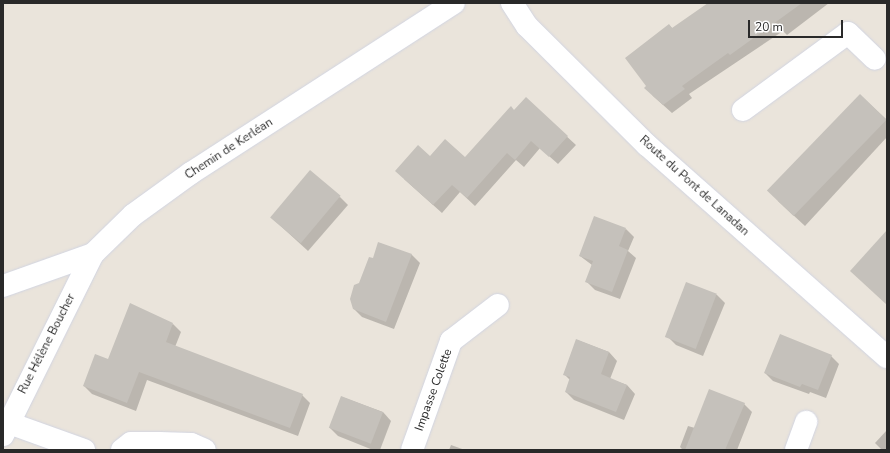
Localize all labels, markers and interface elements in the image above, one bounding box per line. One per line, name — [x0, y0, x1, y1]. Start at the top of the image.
scale bar — [750, 12, 845, 38]
text: 20 m — [755, 19, 783, 35]
street label: Chemin de Kerléan — [182, 115, 276, 183]
street label: Route du Pont de Lanadan — [636, 133, 752, 239]
street label: Rue Hélène Boucher — [16, 292, 78, 396]
street label: Impasse Colette — [412, 347, 456, 433]

